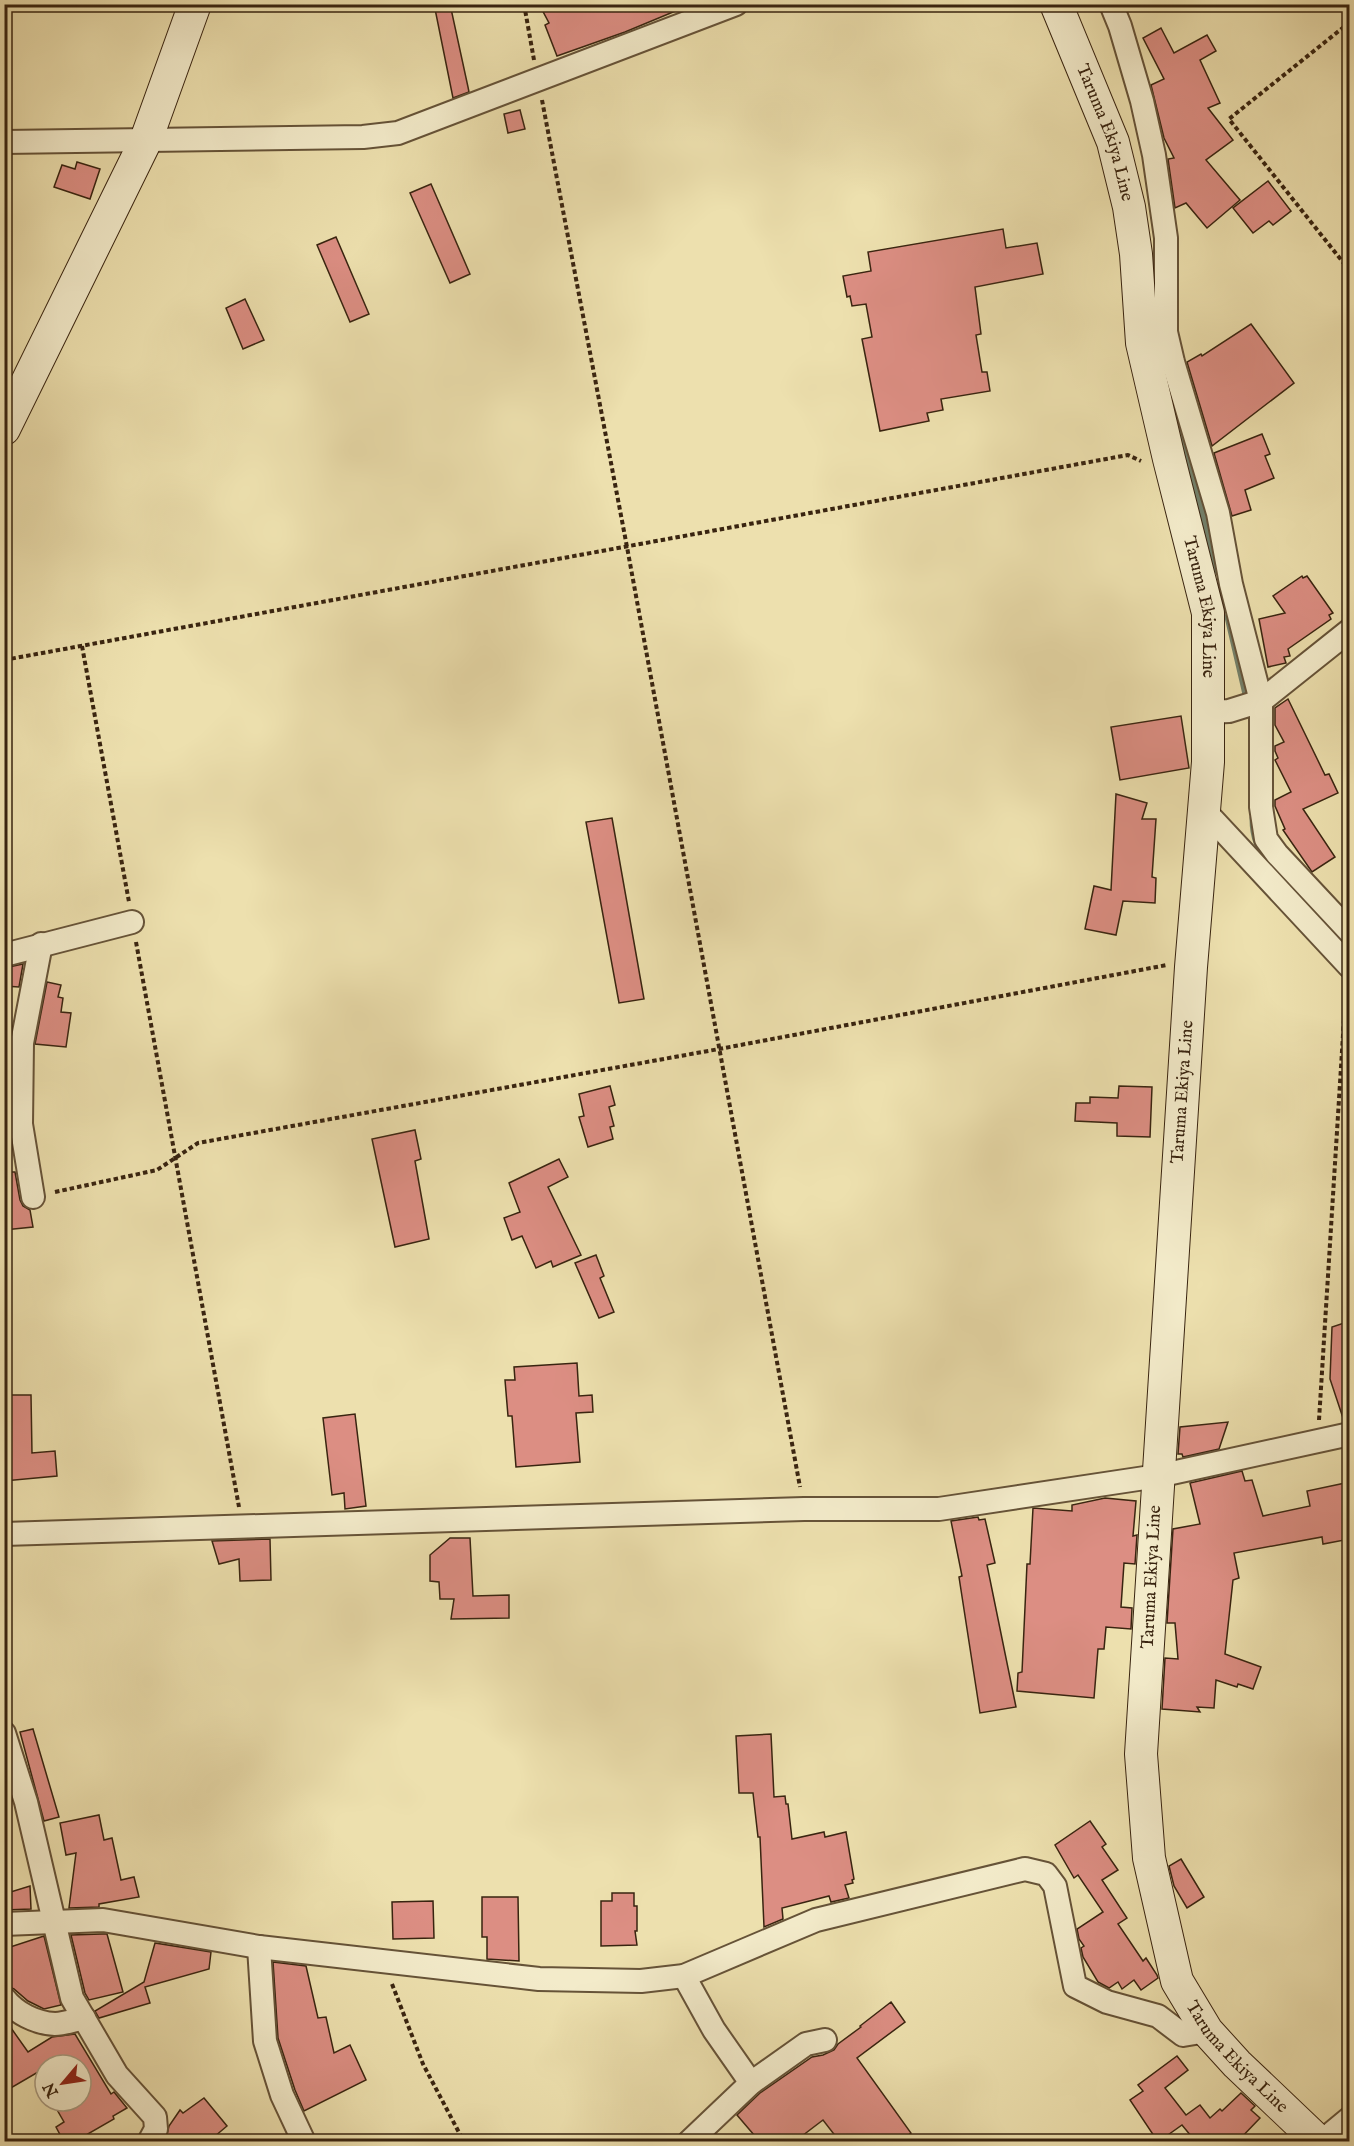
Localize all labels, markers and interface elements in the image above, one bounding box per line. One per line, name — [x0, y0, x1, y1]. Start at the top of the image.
street label: Taruma Ekiya Line — [1071, 61, 1139, 204]
street label: Taruma Ekiya Line — [1177, 534, 1220, 678]
street label: Taruma Ekiya Line — [1167, 1019, 1199, 1165]
street label: Taruma Ekiya Line — [1137, 1505, 1167, 1649]
street label: Taruma Ekiya Line — [1180, 1997, 1293, 2118]
north arrow — [33, 2053, 93, 2113]
text: N — [39, 2078, 64, 2101]

